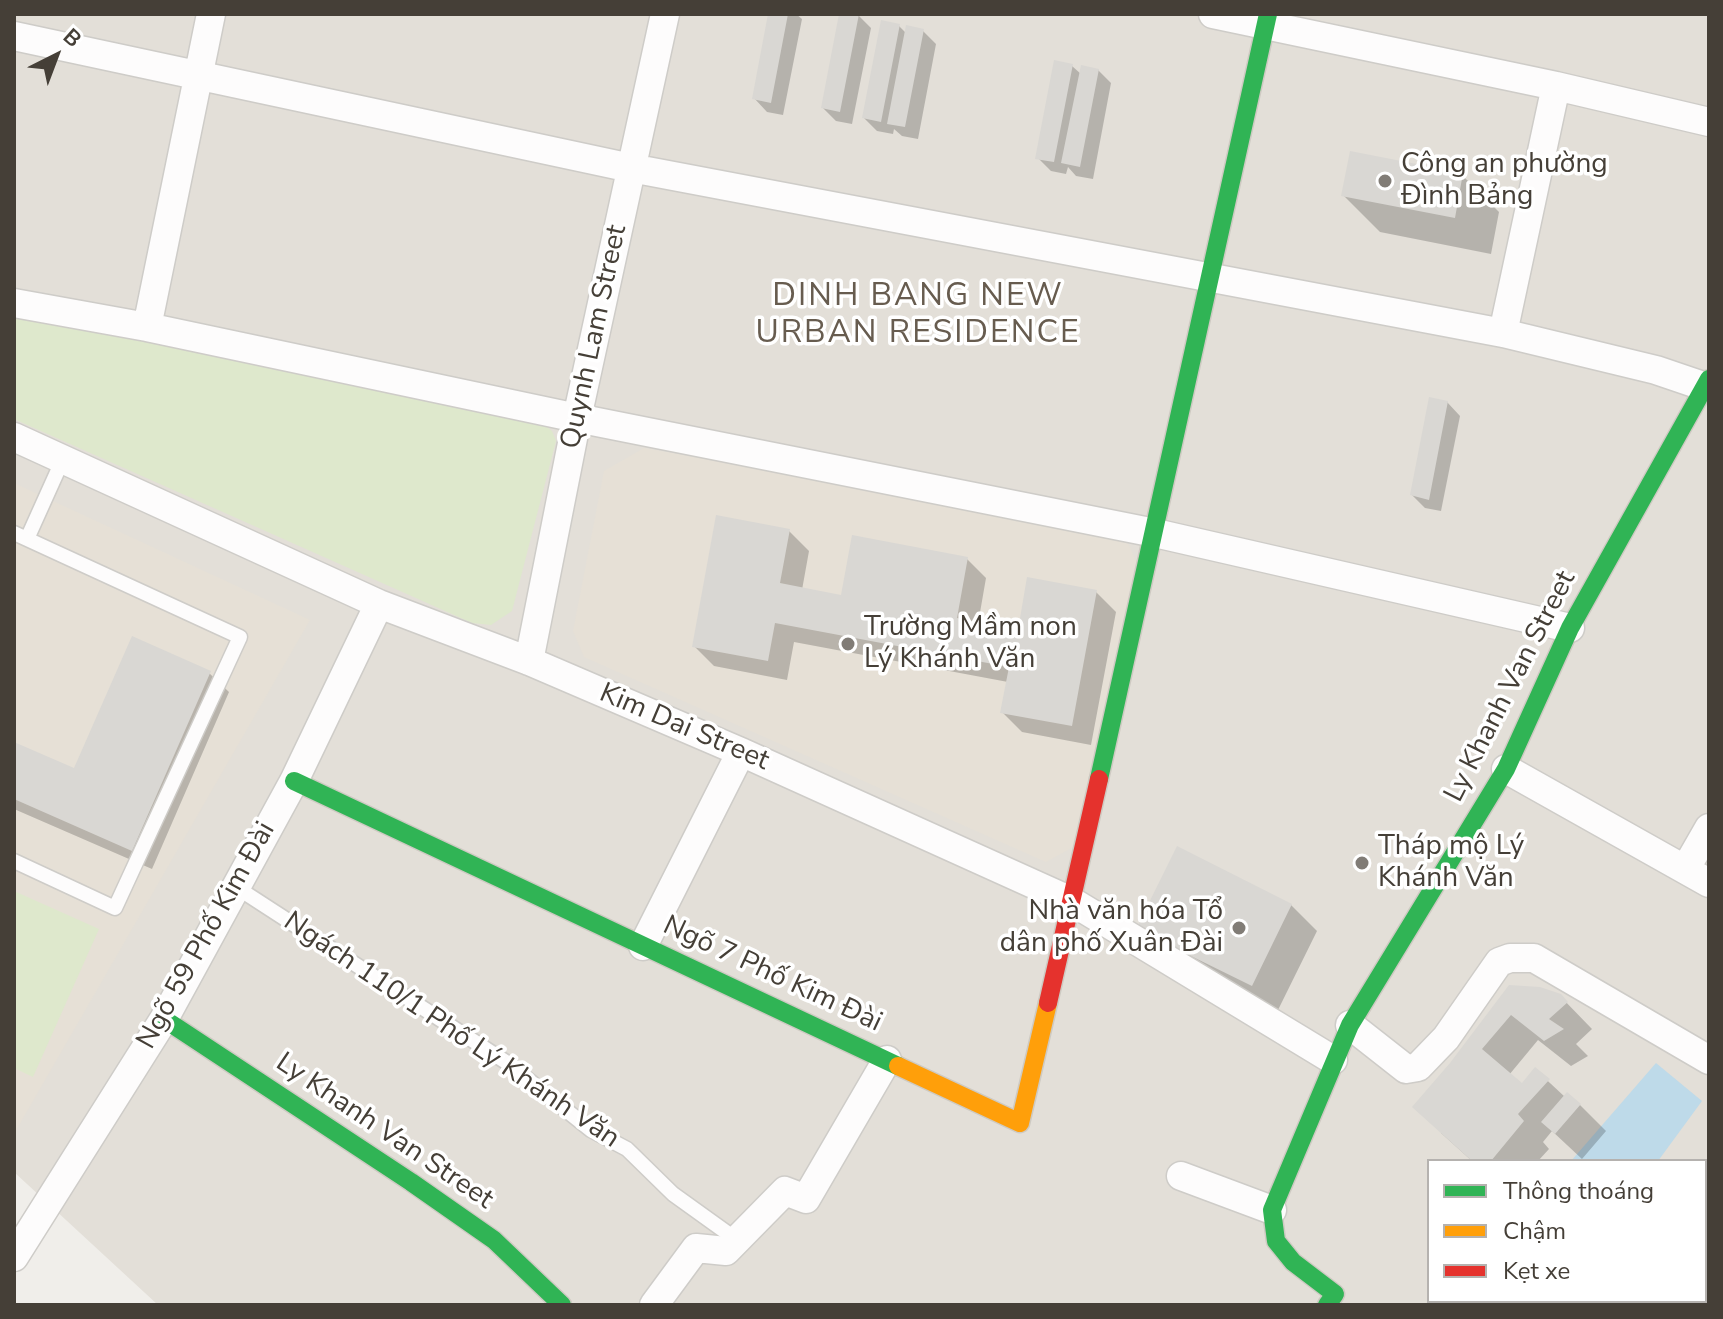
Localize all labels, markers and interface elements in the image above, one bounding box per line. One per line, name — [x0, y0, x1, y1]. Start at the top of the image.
north arrow — [16, 16, 96, 96]
text: B — [56, 22, 88, 54]
place label: Công an phường Đình Bảng — [1401, 148, 1608, 214]
marker: Công an phường Đình Bảng — [1376, 172, 1394, 190]
street label: Quynh Lam Street — [555, 222, 635, 452]
district label: DINH BANG NEW URBAN RESIDENCE — [755, 278, 1081, 353]
street label: Ly Khanh Van Street — [1438, 566, 1584, 808]
place label: Trường Mầm non Lý Khánh Văn — [864, 611, 1077, 677]
marker: Trường Mầm non Lý Khánh Văn — [839, 635, 857, 653]
street label: Kim Dai Street — [594, 677, 774, 779]
street label: Ngõ 59 Phố Kim Đài — [131, 817, 283, 1055]
place label: Tháp mộ Lý Khánh Văn — [1378, 830, 1524, 896]
marker: Tháp mộ Lý Khánh Văn — [1353, 854, 1371, 872]
place label: Nhà văn hóa Tổ dân phố Xuân Đài — [1000, 895, 1223, 961]
street label: Ngách 110/1 Phố Lý Khánh Văn — [277, 906, 625, 1156]
street label: Ngõ 7 Phố Kim Đài — [657, 910, 887, 1040]
marker: Nhà văn hóa Tổ dân phố Xuân Đài — [1230, 919, 1248, 937]
street label: Ly Khanh Van Street — [269, 1047, 499, 1217]
legend — [1427, 1159, 1707, 1303]
text: Thông thoáng — [1503, 1175, 1654, 1207]
text: Chậm — [1503, 1215, 1566, 1247]
text: Kẹt xe — [1503, 1255, 1570, 1287]

